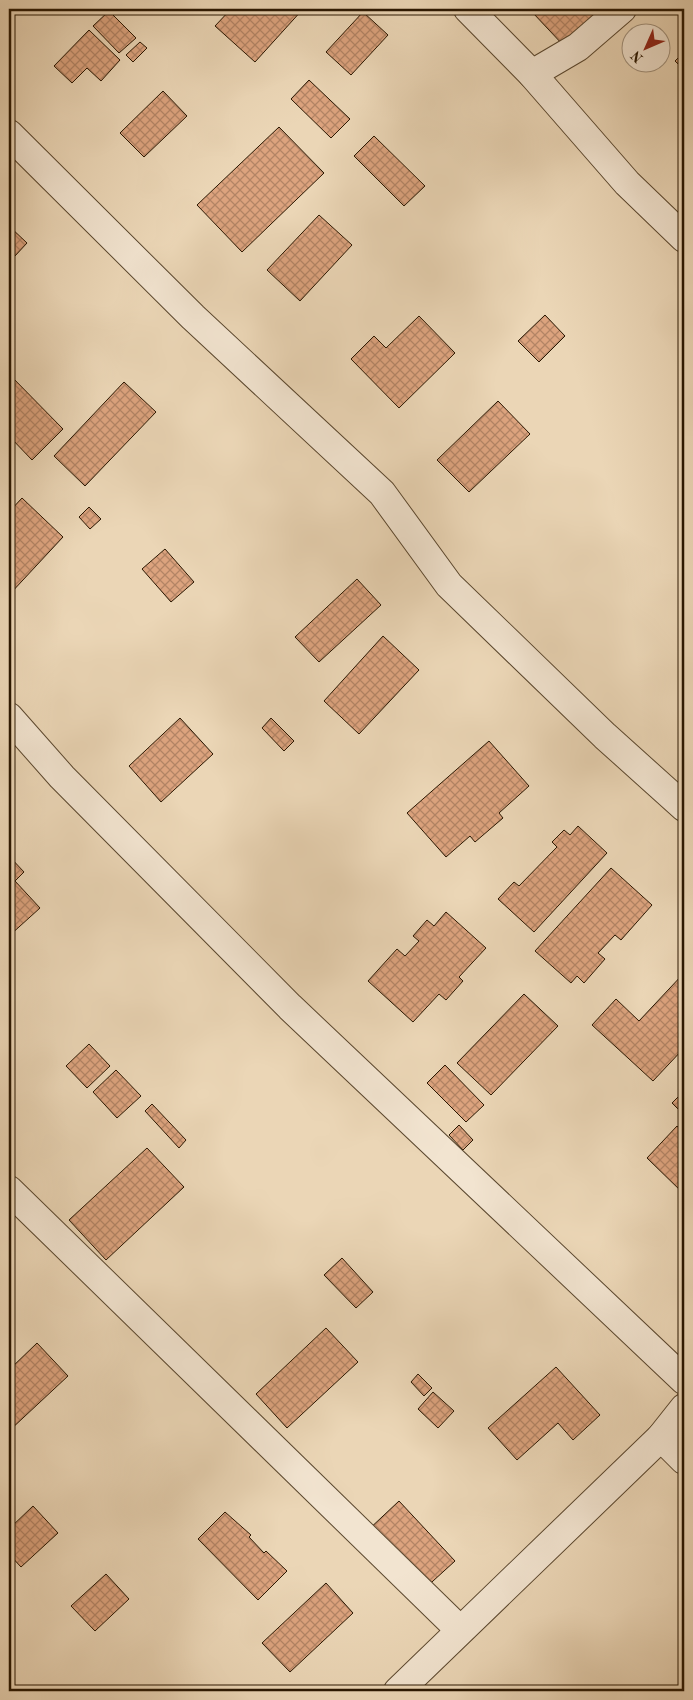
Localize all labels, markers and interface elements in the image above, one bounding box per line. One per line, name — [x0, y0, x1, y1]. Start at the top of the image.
north arrow — [620, 22, 670, 72]
text: N — [629, 48, 646, 65]

